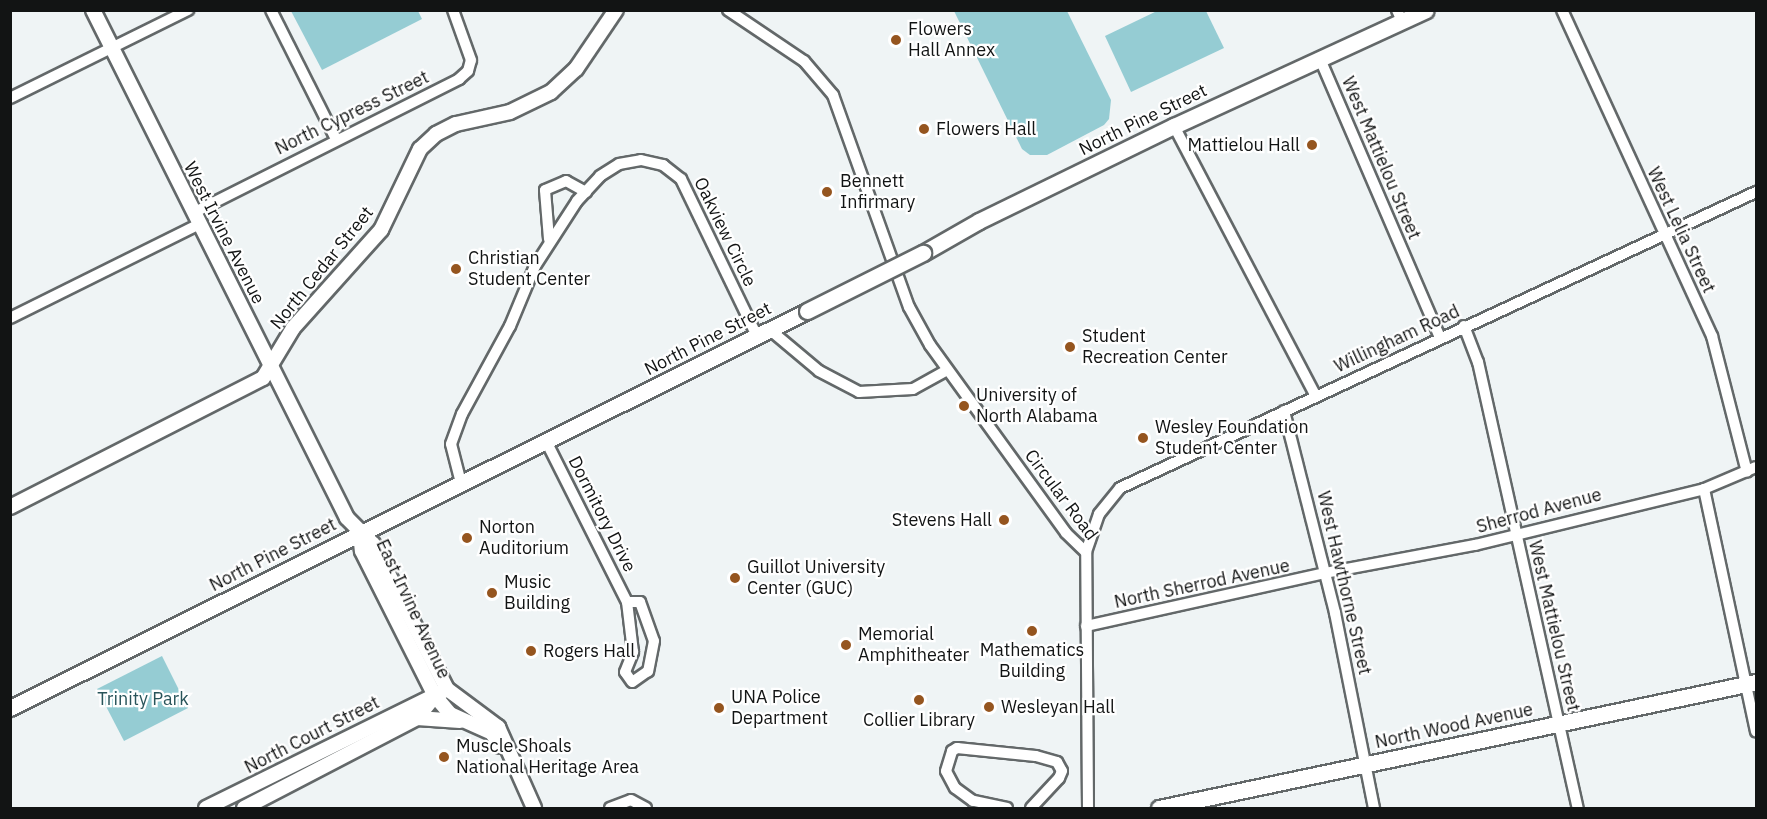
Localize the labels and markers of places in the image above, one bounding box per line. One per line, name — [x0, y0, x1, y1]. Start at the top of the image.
place label: Flowers Hall Annex — [908, 19, 995, 62]
marker: Flowers Hall Annex — [889, 33, 903, 47]
place label: Flowers Hall — [936, 118, 1036, 140]
marker: Flowers Hall — [917, 122, 931, 136]
place label: Mattielou Hall — [1187, 134, 1300, 156]
marker: Mattielou Hall — [1305, 138, 1319, 152]
place label: Bennett Infirmary — [840, 171, 915, 213]
marker: Bennett Infirmary — [818, 183, 836, 201]
place label: Christian Student Center — [468, 248, 590, 290]
marker: Christian Student Center — [449, 262, 463, 276]
place label: Student Recreation Center — [1082, 326, 1228, 368]
marker: Student Recreation Center — [1063, 340, 1077, 354]
place label: University of North Alabama — [976, 385, 1098, 428]
marker: University of North Alabama — [957, 399, 971, 413]
place label: Wesley Foundation Student Center — [1155, 417, 1309, 460]
marker: Wesley Foundation Student Center — [1136, 431, 1150, 445]
place label: Stevens Hall — [892, 509, 992, 531]
marker: Stevens Hall — [997, 513, 1011, 527]
place label: Norton Auditorium — [479, 517, 569, 560]
marker: Norton Auditorium — [460, 531, 474, 545]
place label: Guillot University Center (GUC) — [747, 557, 885, 600]
marker: Guillot University Center (GUC) — [728, 571, 742, 585]
place label: Music Building — [504, 572, 570, 614]
marker: Music Building — [485, 586, 499, 600]
place label: Memorial Amphitheater — [858, 624, 969, 666]
marker: Mathematics Building — [1025, 624, 1039, 638]
marker: Memorial Amphitheater — [839, 638, 853, 652]
place label: Rogers Hall — [543, 640, 635, 662]
place label: Mathematics Building — [980, 640, 1084, 682]
marker: Rogers Hall — [524, 644, 538, 658]
place label: UNA Police Department — [731, 687, 828, 730]
marker: Collier Library — [912, 693, 926, 707]
place label: Wesleyan Hall — [1001, 696, 1115, 718]
marker: Wesleyan Hall — [982, 700, 996, 714]
marker: UNA Police Department — [712, 701, 726, 715]
place label: Collier Library — [863, 709, 975, 731]
place label: Muscle Shoals National Heritage Area — [456, 736, 639, 778]
marker: Muscle Shoals National Heritage Area — [437, 750, 451, 764]

